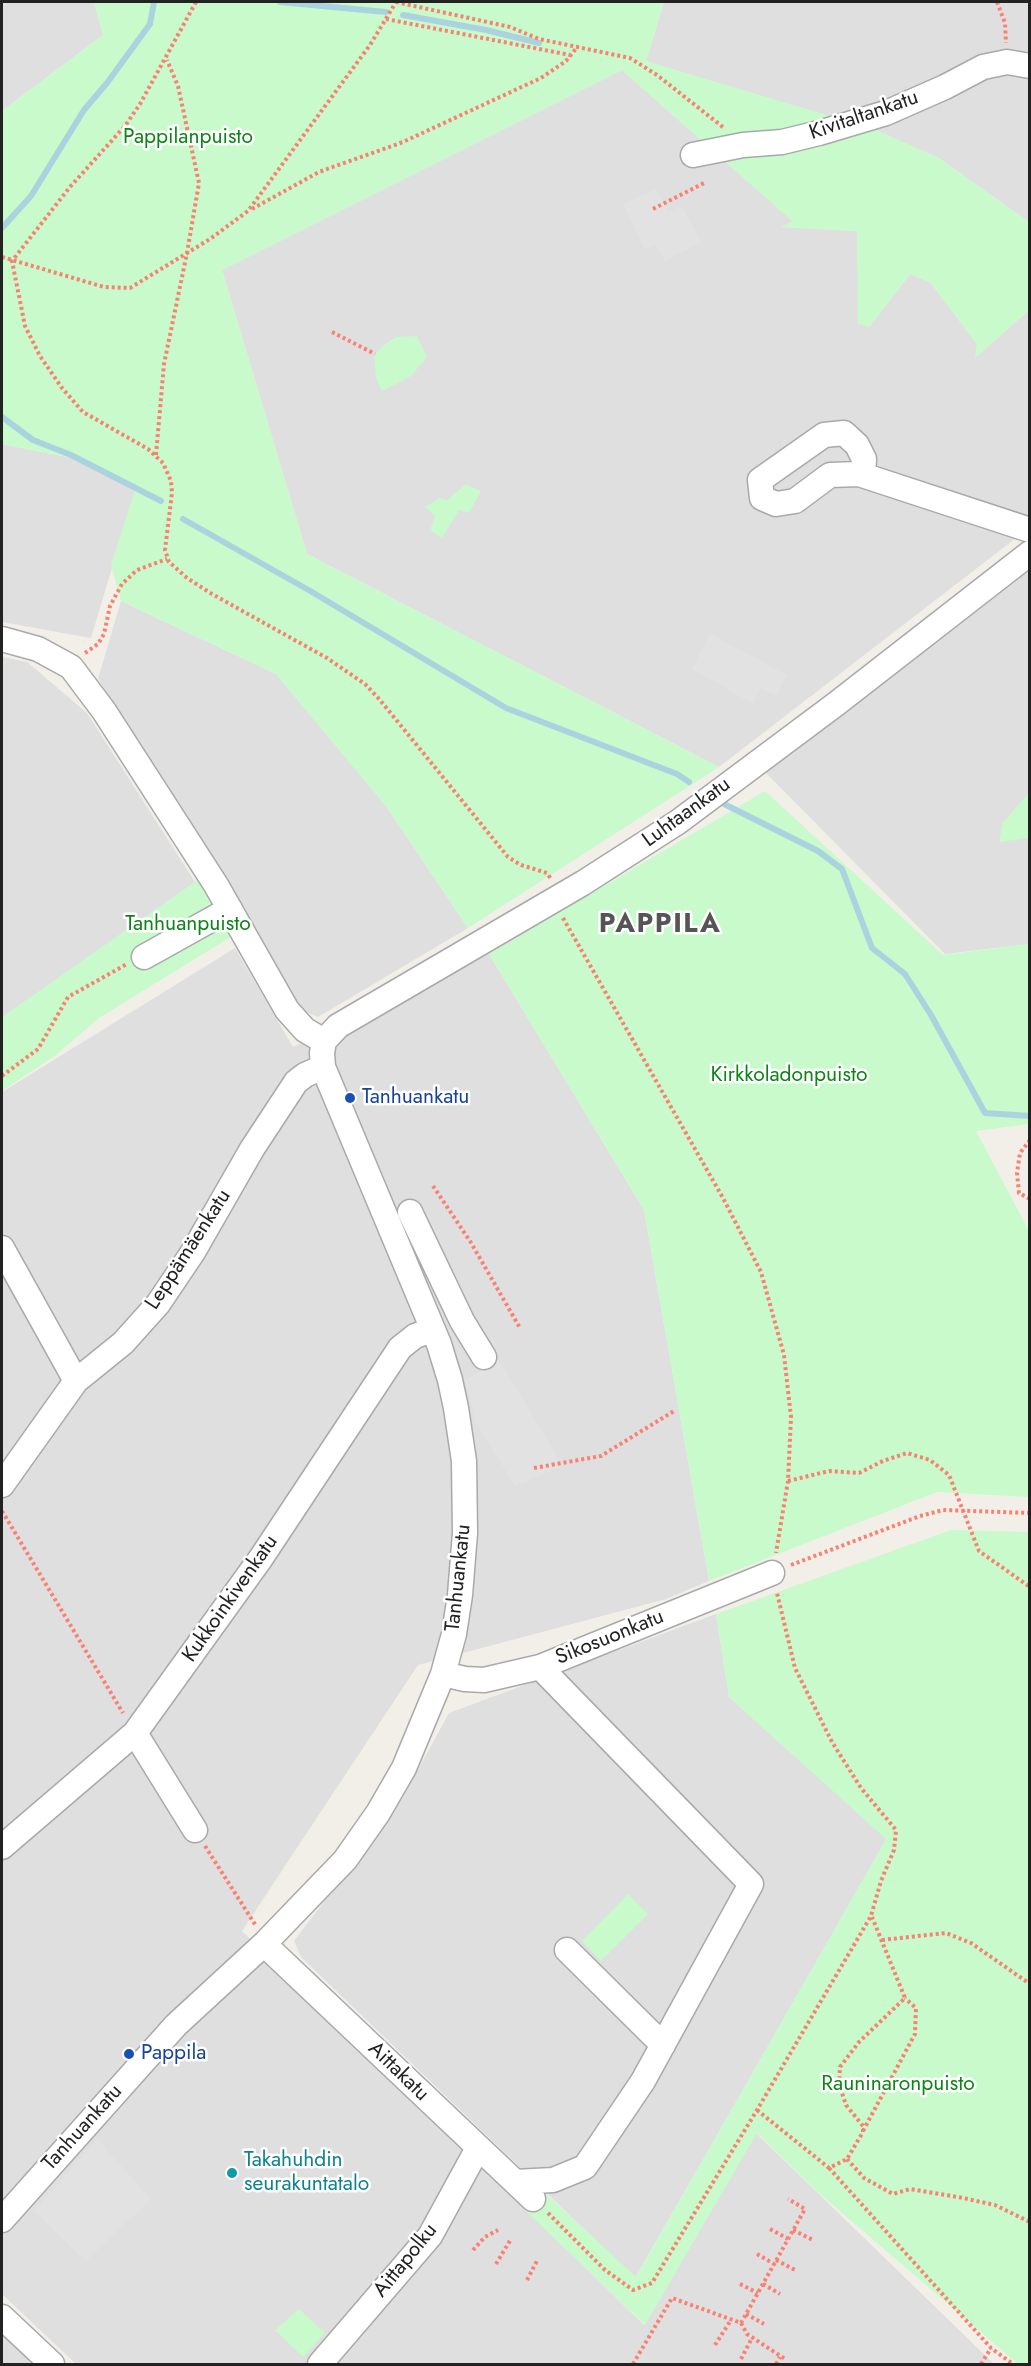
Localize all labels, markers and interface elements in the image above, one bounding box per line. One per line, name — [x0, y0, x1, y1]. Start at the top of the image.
street label: Kivitaltankatu — [806, 86, 922, 146]
park label: Pappilanpuisto — [123, 125, 253, 151]
street label: Luhtaankatu — [638, 773, 736, 853]
district label: PAPPILA — [599, 909, 721, 941]
park label: Tanhuanpuisto — [125, 912, 251, 938]
park label: Kirkkoladonpuisto — [711, 1063, 867, 1089]
place label: Tanhuankatu — [362, 1085, 469, 1111]
marker: Tanhuankatu — [343, 1091, 357, 1105]
street label: Leppämäenkatu — [141, 1185, 237, 1315]
street label: Tanhuankatu — [441, 1523, 477, 1633]
street label: Kukkoinkivenkatu — [178, 1531, 284, 1667]
street label: Sikosuonkatu — [552, 1605, 668, 1671]
street label: Aittakatu — [362, 2037, 434, 2107]
place label: Pappila — [141, 2041, 206, 2067]
marker: Pappila — [122, 2047, 136, 2061]
park label: Rauninaronpuisto — [821, 2072, 975, 2098]
street label: Tanhuankatu — [38, 2080, 128, 2176]
place label: Takahuhdin seurakuntatalo — [244, 2148, 369, 2198]
marker: Takahuhdin seurakuntatalo — [225, 2166, 239, 2180]
street label: Aittapolku — [369, 2219, 443, 2303]

